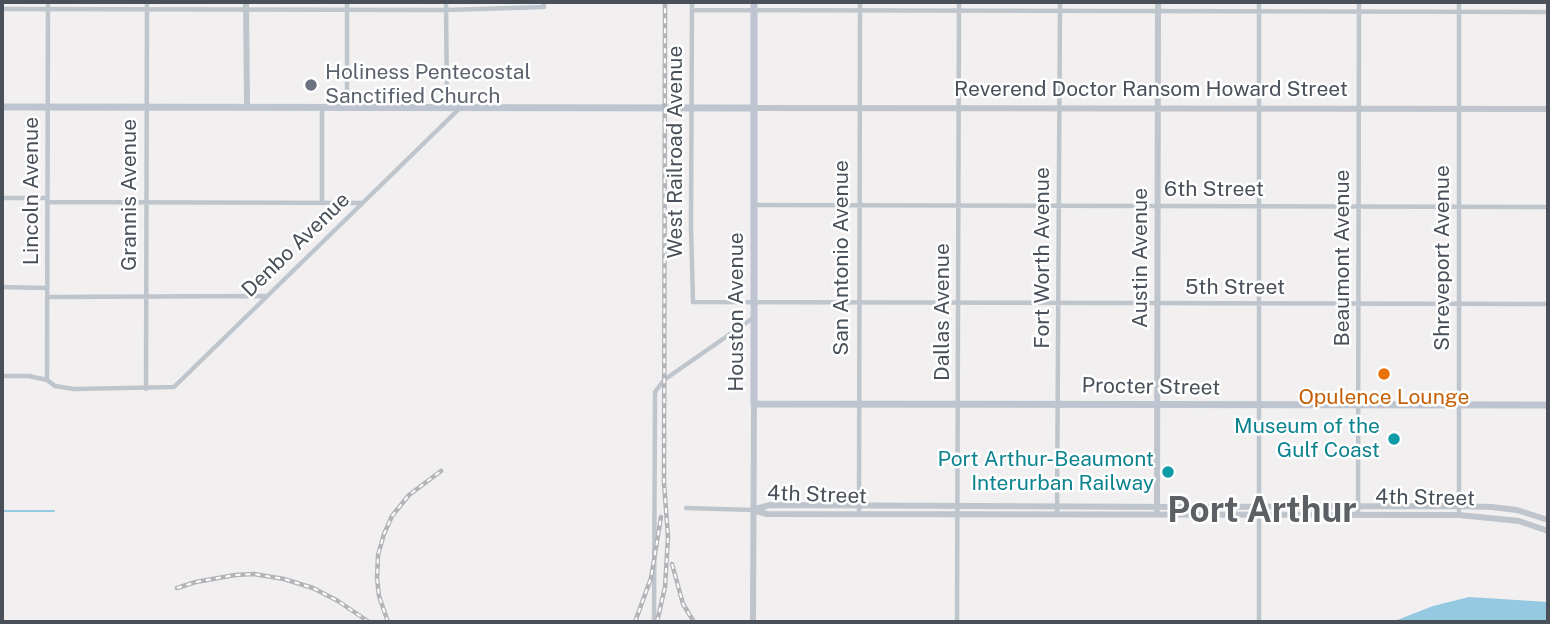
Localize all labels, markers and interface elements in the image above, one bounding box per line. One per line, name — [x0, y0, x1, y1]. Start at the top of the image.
street label: West Railroad Avenue — [663, 46, 689, 258]
place label: Holiness Pentecostal Sanctified Church — [325, 60, 531, 110]
marker: Holiness Pentecostal Sanctified Church — [303, 77, 319, 93]
street label: Reverend Doctor Ransom Howard Street — [954, 77, 1348, 103]
street label: Lincoln Avenue — [19, 117, 45, 265]
street label: Grannis Avenue — [117, 119, 143, 271]
street label: San Antonio Avenue — [829, 160, 855, 356]
street label: Shreveport Avenue — [1430, 165, 1456, 351]
street label: Fort Worth Avenue — [1030, 167, 1056, 349]
street label: Beaumont Avenue — [1330, 170, 1356, 346]
street label: 6th Street — [1164, 177, 1264, 203]
street label: Denbo Avenue — [237, 187, 355, 303]
street label: Austin Avenue — [1128, 188, 1154, 328]
street label: Houston Avenue — [724, 232, 750, 392]
street label: Dallas Avenue — [930, 243, 956, 381]
street label: 5th Street — [1185, 275, 1285, 301]
marker: Opulence Lounge — [1376, 366, 1392, 382]
street label: Procter Street — [1081, 373, 1221, 401]
place label: Opulence Lounge — [1299, 385, 1469, 411]
place label: Museum of the Gulf Coast — [1234, 414, 1380, 464]
marker: Museum of the Gulf Coast — [1386, 431, 1402, 447]
place label: Port Arthur-Beaumont Interurban Railway — [938, 447, 1154, 497]
marker: Port Arthur-Beaumont Interurban Railway — [1160, 464, 1176, 480]
street label: 4th Street — [767, 481, 867, 509]
street label: 4th Street — [1375, 485, 1475, 511]
district label: Port Arthur — [1167, 490, 1357, 532]

